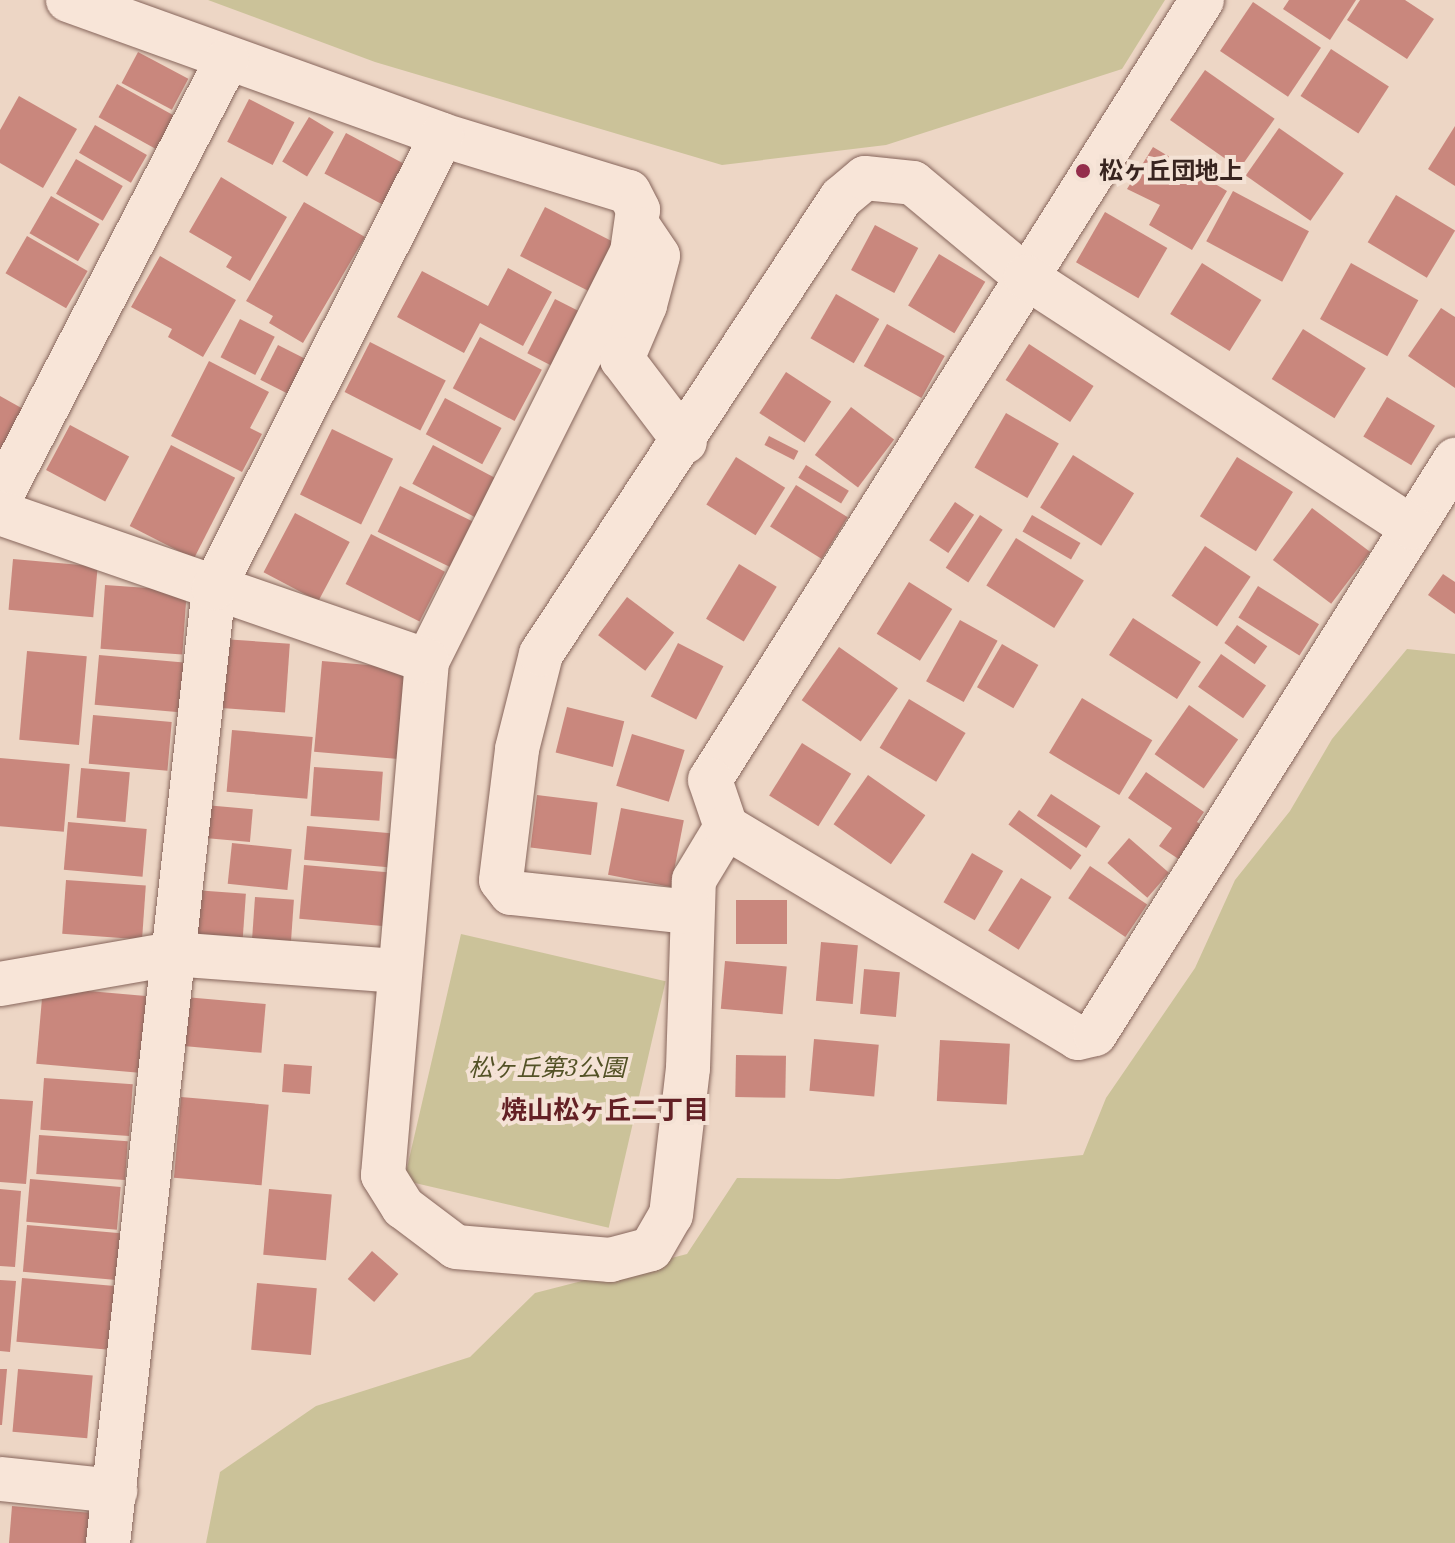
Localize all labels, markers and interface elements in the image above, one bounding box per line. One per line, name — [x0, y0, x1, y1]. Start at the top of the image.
place label: 松ヶ丘団地上 — [1099, 157, 1243, 185]
marker: 松ヶ丘団地上 — [1074, 162, 1092, 180]
park label: 松ヶ丘第3公園 — [468, 1054, 626, 1082]
district label: 焼山松ヶ丘二丁目 — [501, 1094, 709, 1126]

